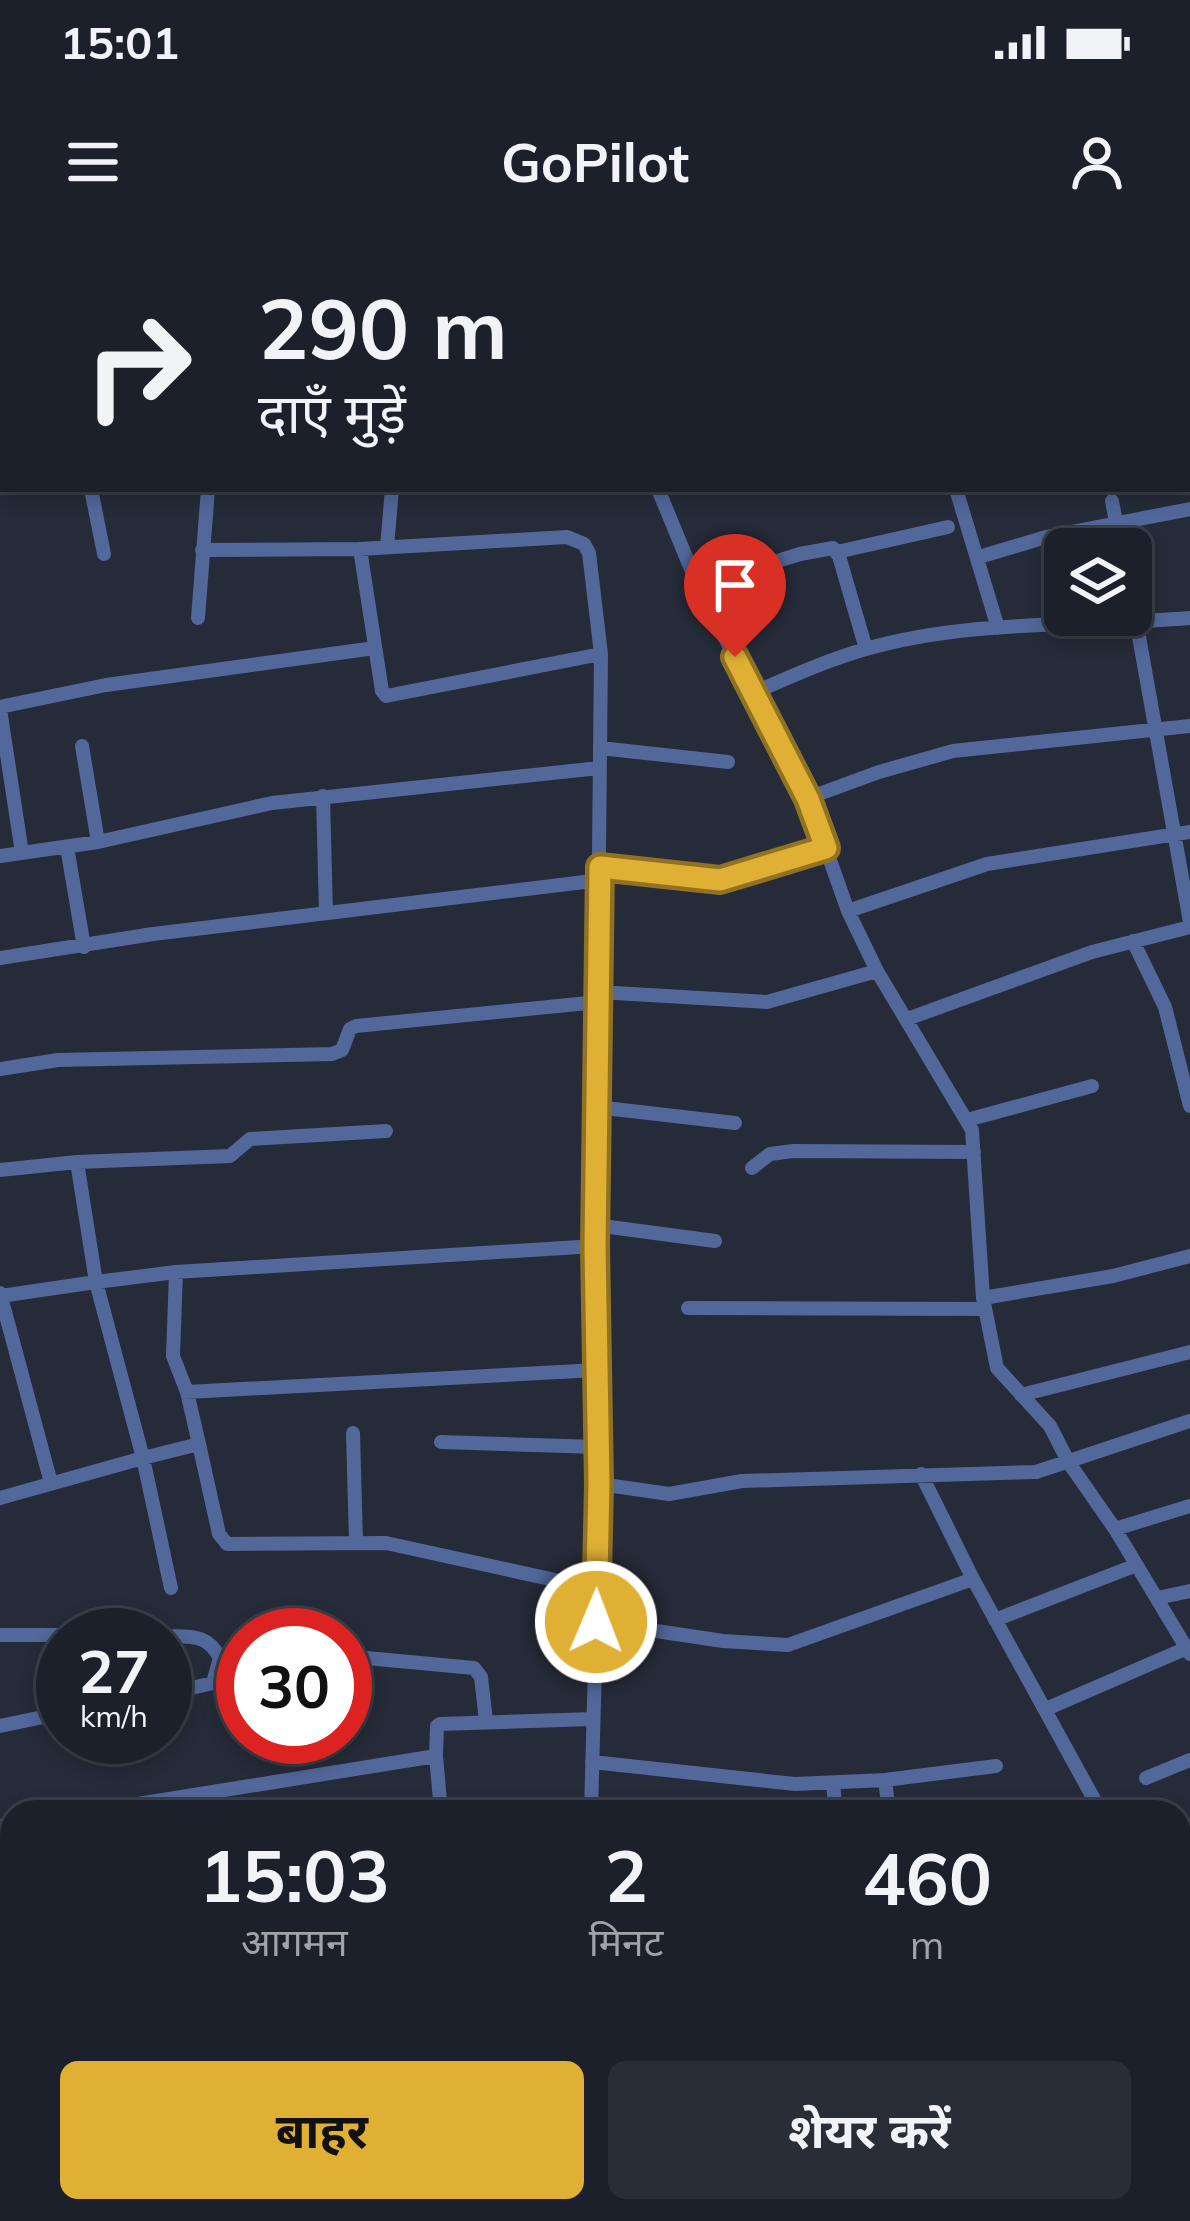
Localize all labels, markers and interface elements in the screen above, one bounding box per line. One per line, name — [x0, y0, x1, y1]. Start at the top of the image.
text: 15:01 — [60, 14, 179, 70]
text: GoPilot — [501, 128, 689, 196]
icon: menu — [60, 129, 126, 195]
icon: person — [1064, 129, 1130, 195]
text: 290 m — [258, 275, 508, 380]
icon: right — [60, 288, 216, 444]
text: दाएँ मुड़ें — [258, 379, 406, 447]
map controls — [1044, 528, 1152, 636]
button: layers — [1044, 528, 1152, 636]
pin — [684, 534, 786, 657]
icon: arrive — [702, 552, 768, 618]
position arrow — [533, 1559, 659, 1685]
speed limit sign: 30 — [216, 1608, 372, 1764]
text: 27 — [78, 1633, 150, 1708]
text: km/h — [80, 1697, 148, 1735]
text: 15:03 — [199, 1830, 390, 1920]
text: 2 — [604, 1830, 648, 1920]
text: 460 — [862, 1833, 992, 1923]
text: आगमन — [241, 1917, 348, 1966]
text: मिनट — [589, 1917, 663, 1966]
text: m — [910, 1920, 944, 1969]
button: बाहर — [60, 2061, 584, 2199]
button: शेयर करें — [608, 2061, 1131, 2199]

